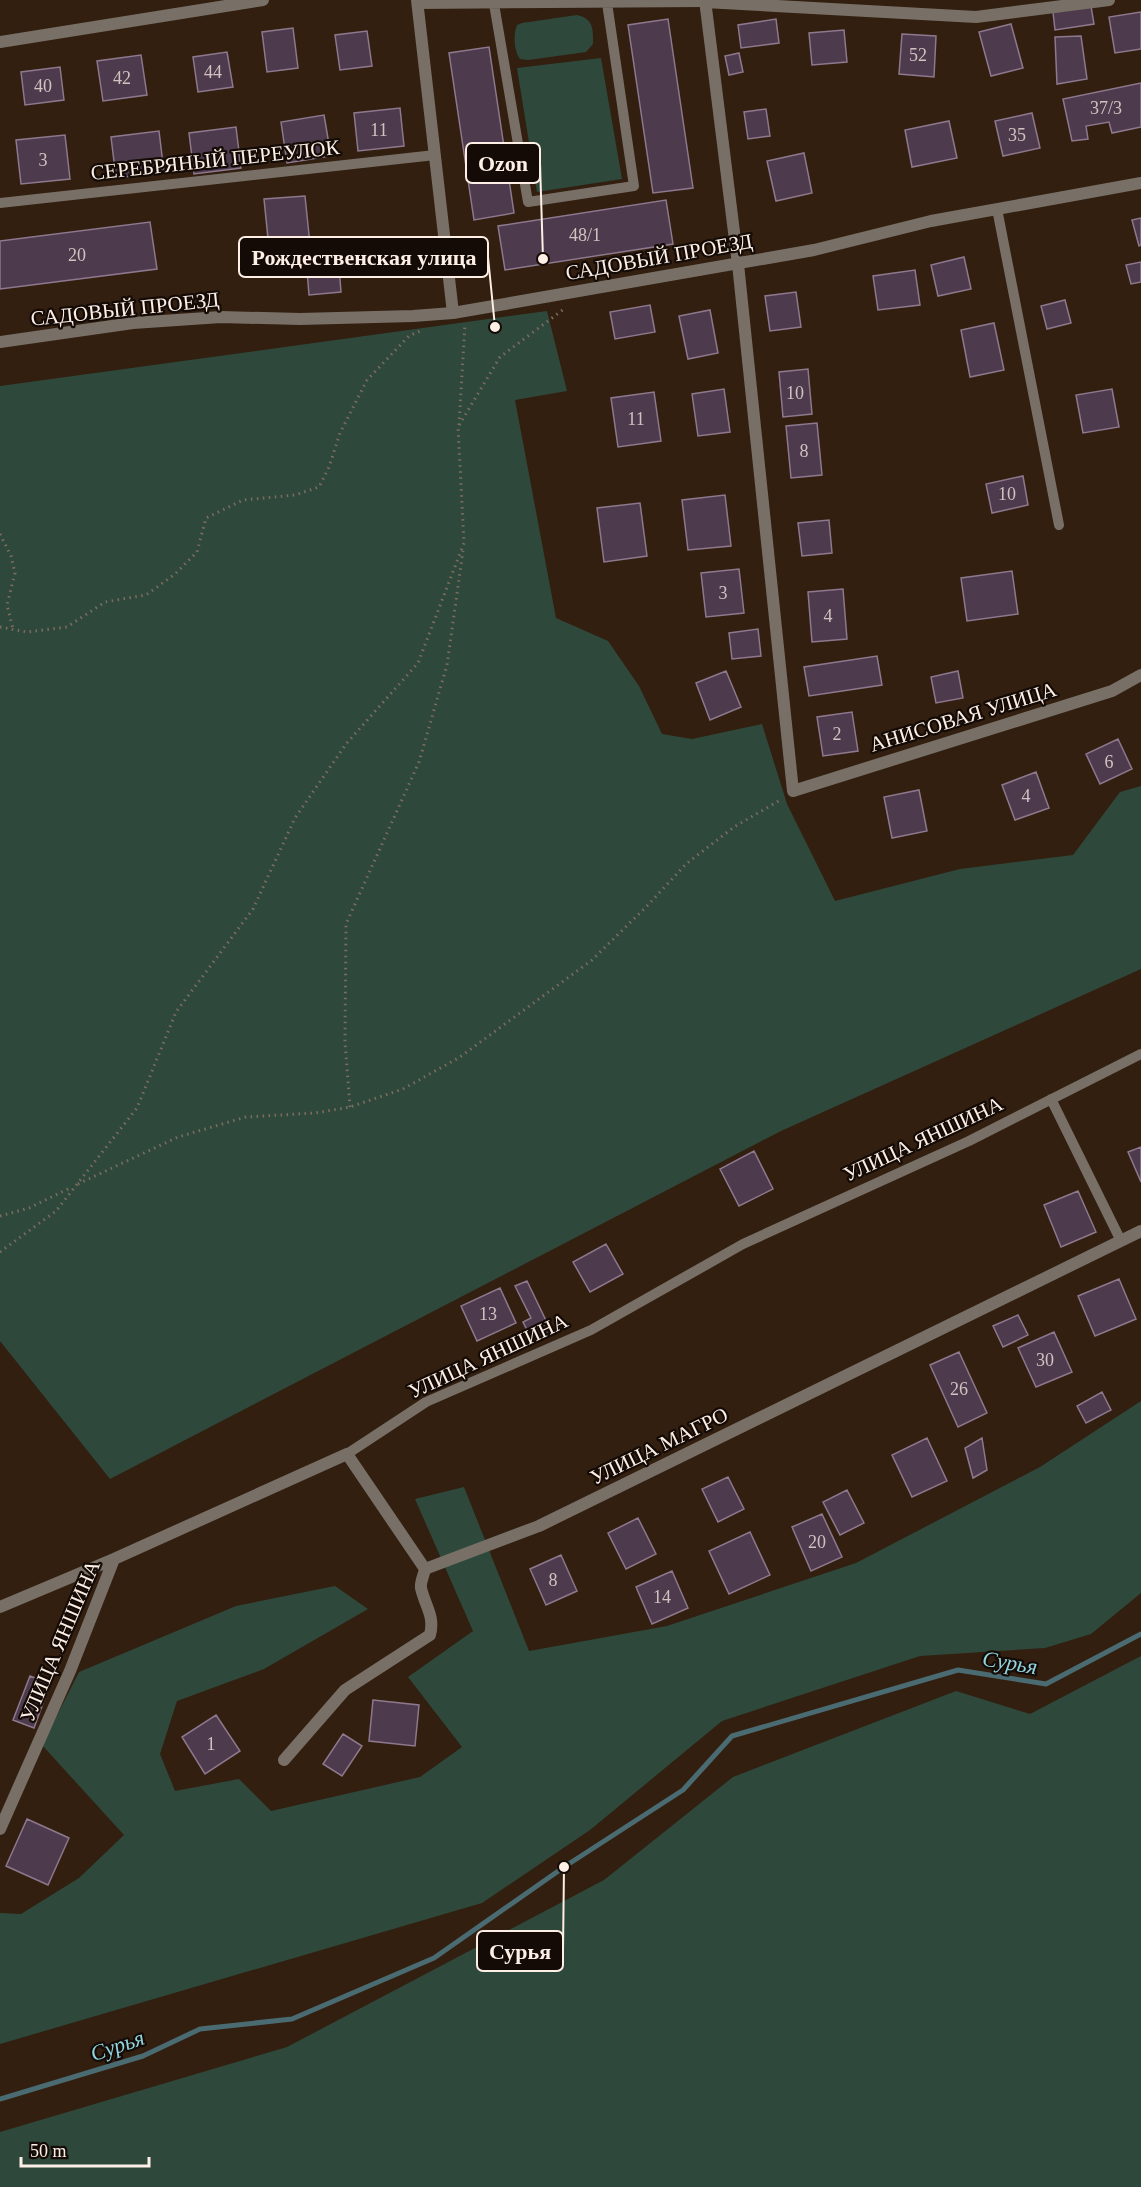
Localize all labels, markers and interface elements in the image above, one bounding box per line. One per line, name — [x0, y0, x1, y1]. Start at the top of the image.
house number: 52 — [909, 45, 927, 65]
house number: 44 — [204, 62, 222, 82]
house number: 42 — [113, 68, 131, 88]
house number: 40 — [34, 76, 52, 96]
house number: 37/3 — [1090, 98, 1122, 118]
house number: 11 — [370, 120, 388, 140]
house number: 35 — [1008, 125, 1026, 145]
street label: СЕРЕБРЯНЫЙ ПЕРЕУЛОК — [89, 135, 342, 185]
callout: Ozon — [466, 143, 540, 183]
house number: 3 — [39, 150, 48, 170]
text: Ozon — [478, 151, 528, 176]
house number: 48/1 — [569, 225, 601, 245]
street label: САДОВЫЙ ПРОЕЗД — [564, 229, 754, 285]
callout: Рождественская улица — [239, 237, 488, 277]
house number: 20 — [68, 245, 86, 265]
text: Рождественская улица — [251, 245, 477, 270]
street label: САДОВЫЙ ПРОЕЗД — [30, 287, 220, 331]
house number: 10 — [786, 383, 804, 403]
house number: 11 — [627, 409, 645, 429]
house number: 8 — [800, 441, 809, 461]
house number: 10 — [998, 484, 1016, 504]
house number: 3 — [719, 583, 728, 603]
house number: 4 — [824, 606, 833, 626]
street label: АНИСОВАЯ УЛИЦА — [867, 677, 1060, 757]
house number: 2 — [833, 724, 842, 744]
house number: 6 — [1105, 752, 1114, 772]
house number: 4 — [1022, 786, 1031, 806]
street label: УЛИЦА ЯНШИНА — [839, 1091, 1007, 1187]
house number: 13 — [479, 1304, 497, 1324]
street label: УЛИЦА ЯНШИНА — [404, 1308, 572, 1404]
house number: 30 — [1036, 1350, 1054, 1370]
house number: 26 — [950, 1379, 968, 1399]
street label: УЛИЦА МАГРО — [586, 1402, 732, 1490]
house number: 20 — [808, 1532, 826, 1552]
street label: УЛИЦА ЯНШИНА — [15, 1556, 105, 1725]
house number: 8 — [549, 1570, 558, 1590]
house number: 14 — [653, 1587, 671, 1607]
water label: Сурья — [981, 1646, 1039, 1679]
house number: 1 — [207, 1734, 216, 1754]
callout: Сурья — [477, 1931, 563, 1971]
text: Сурья — [489, 1939, 551, 1964]
water label: Сурья — [87, 2025, 147, 2066]
scale bar — [21, 2130, 148, 2168]
text: 50 m — [30, 2141, 67, 2161]

